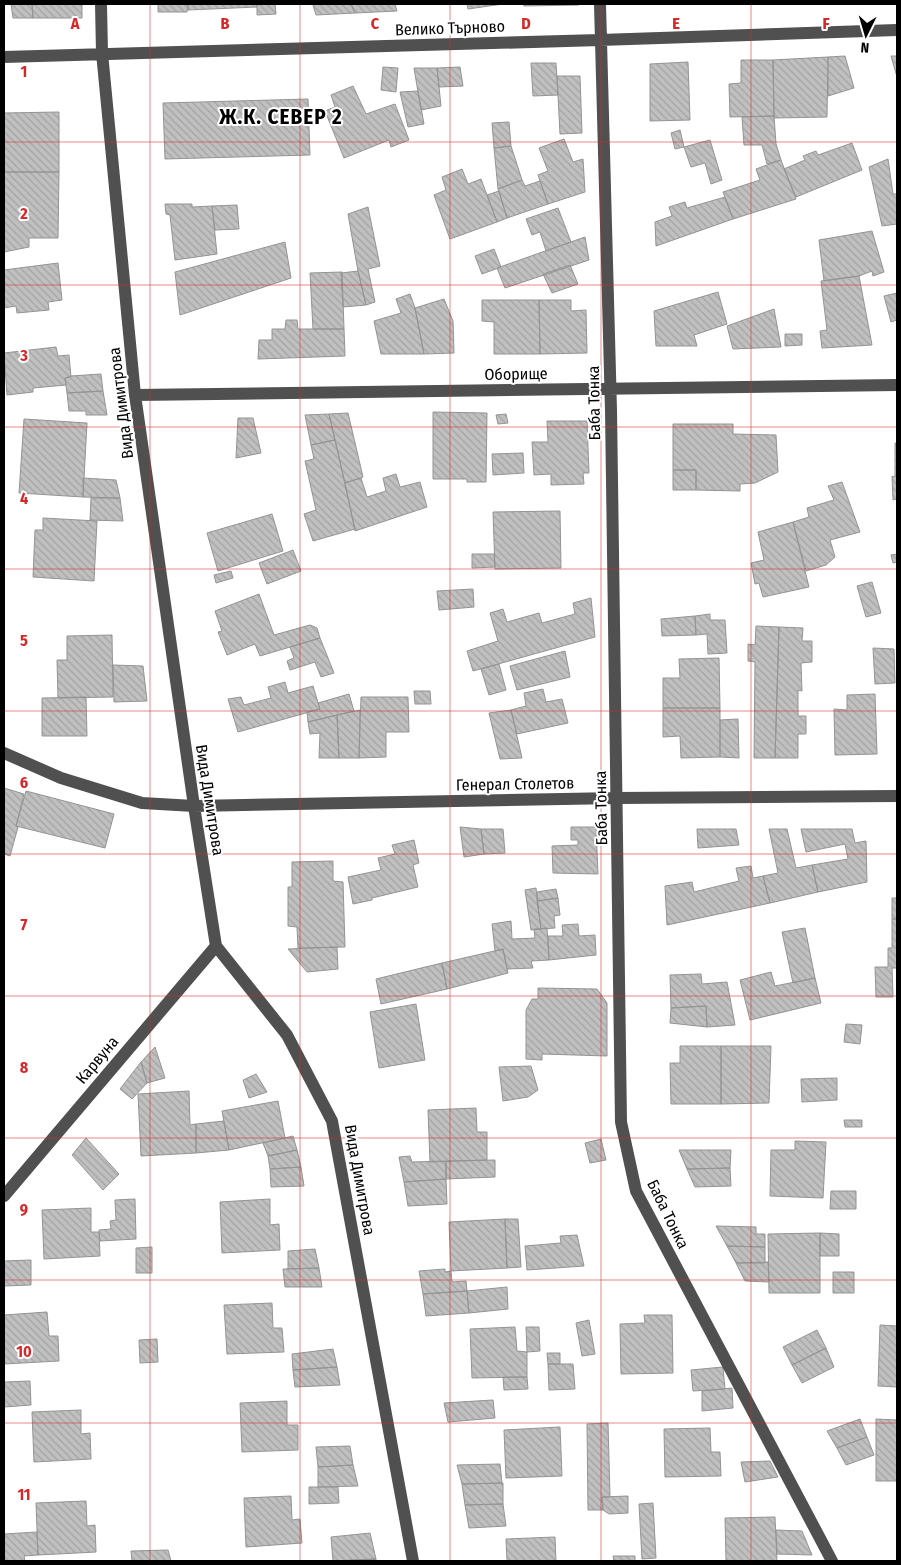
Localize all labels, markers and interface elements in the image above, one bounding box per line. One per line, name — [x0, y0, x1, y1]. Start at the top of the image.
north arrow — [841, 10, 891, 60]
text: A — [70, 14, 80, 33]
text: B — [221, 14, 230, 33]
text: C — [371, 14, 380, 33]
text: D — [521, 14, 531, 33]
text: E — [672, 14, 680, 33]
text: F — [822, 14, 830, 33]
street label: Велико Търново — [395, 17, 505, 39]
text: N — [860, 39, 870, 56]
text: 1 — [21, 62, 27, 81]
district label: Ж.К. СЕВЕР 2 — [218, 104, 343, 130]
text: 2 — [19, 204, 28, 223]
text: 3 — [19, 346, 28, 365]
street label: Вида Димитрова — [105, 346, 137, 460]
street label: Оборище — [484, 364, 548, 384]
street label: Баба Тонка — [584, 365, 604, 440]
text: 4 — [20, 489, 28, 508]
text: 5 — [20, 631, 28, 650]
street label: Вида Димитрова — [192, 743, 228, 857]
street label: Баба Тонка — [591, 770, 611, 845]
text: 6 — [20, 773, 28, 792]
street label: Генерал Столетов — [456, 773, 574, 795]
text: 7 — [21, 915, 28, 934]
street label: Карвуна — [72, 1032, 122, 1088]
text: 8 — [20, 1058, 29, 1077]
street label: Вида Димитрова — [341, 1123, 379, 1237]
street label: Баба Тонка — [643, 1176, 693, 1252]
text: 9 — [20, 1200, 28, 1219]
text: 10 — [16, 1342, 32, 1361]
text: 11 — [17, 1485, 31, 1504]

